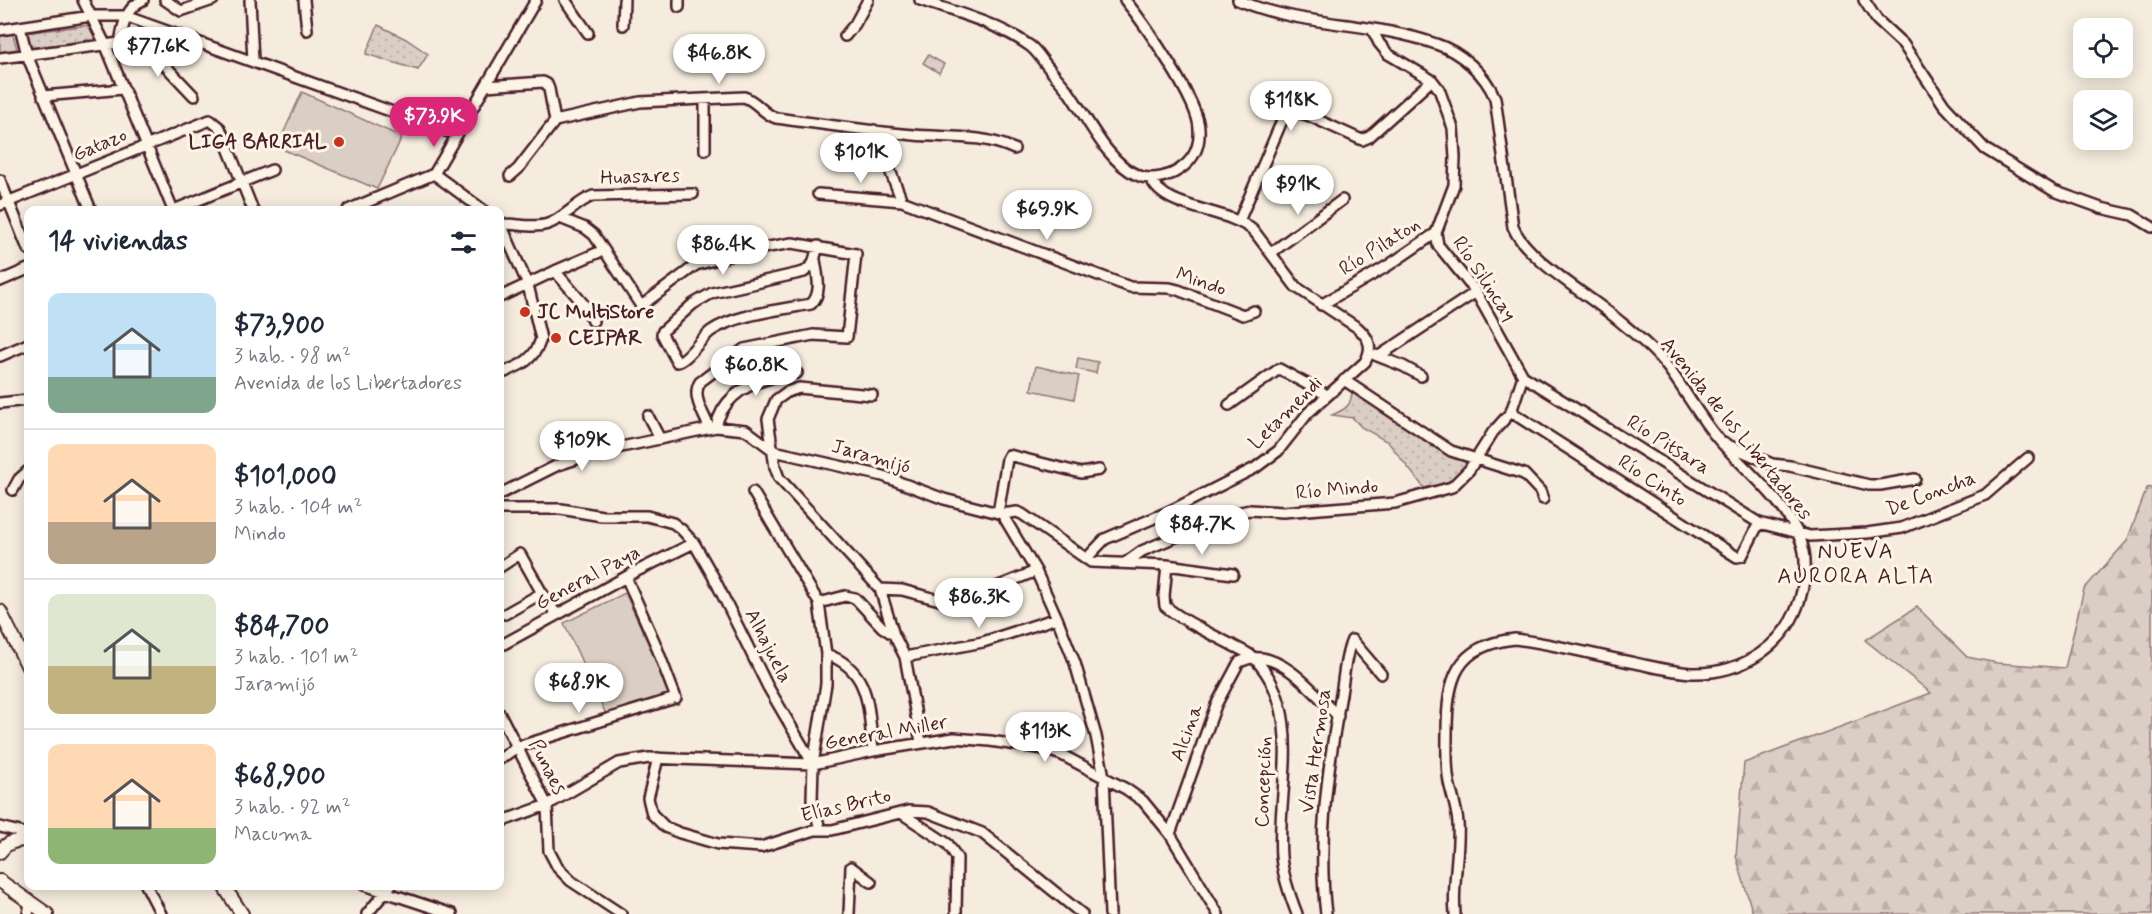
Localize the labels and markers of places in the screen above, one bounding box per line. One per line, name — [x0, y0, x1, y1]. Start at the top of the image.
pin: $77.6K — [109, 27, 207, 78]
pin: $46.8K — [670, 34, 768, 85]
pin: $118K — [1249, 81, 1333, 132]
pin: $73.9K — [385, 97, 483, 148]
place label: LIGA BARRIAL — [189, 129, 327, 156]
pin: $101K — [819, 133, 903, 184]
marker: LIGA BARRIAL — [332, 135, 346, 149]
pin: $91K — [1262, 165, 1334, 216]
pin: $69.9K — [998, 190, 1096, 241]
pin: $86.4K — [674, 225, 772, 276]
place label: JC MultiStore — [537, 299, 654, 326]
marker: JC MultiStore — [518, 305, 532, 319]
place label: CEIPAR — [568, 325, 642, 352]
marker: CEIPAR — [549, 331, 563, 345]
pin: $60.8K — [707, 346, 805, 397]
pin: $109K — [540, 421, 624, 472]
pin: $84.7K — [1153, 505, 1251, 556]
pin: $86.3K — [930, 578, 1028, 629]
pin: $68.9K — [530, 663, 628, 714]
pin: $113K — [1003, 712, 1087, 763]

